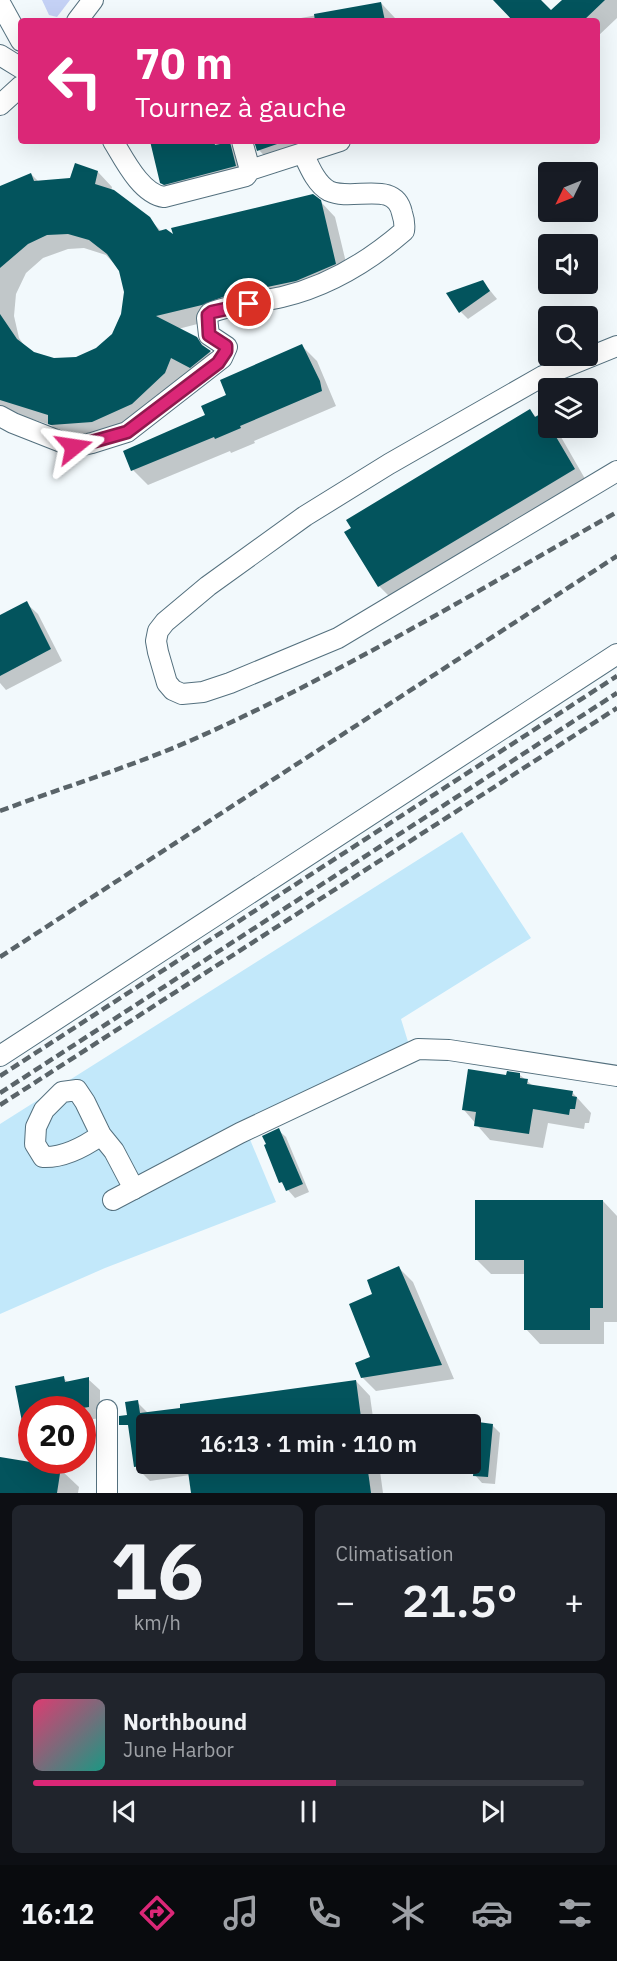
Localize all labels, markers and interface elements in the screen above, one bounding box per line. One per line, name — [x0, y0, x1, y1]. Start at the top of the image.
text: 70 m — [135, 36, 233, 91]
icon: left — [36, 42, 114, 120]
text: Tournez à gauche — [135, 89, 346, 124]
north arrow — [538, 162, 598, 222]
map controls — [538, 162, 598, 438]
button: sound — [538, 234, 598, 294]
pin — [223, 278, 274, 329]
icon: arrive — [232, 287, 265, 320]
button: search — [538, 306, 598, 366]
button: layers — [538, 378, 598, 438]
position arrow — [42, 415, 106, 479]
speed limit sign: 20 — [18, 1396, 96, 1474]
text: 16:13 · 1 min · 110 m — [200, 1429, 417, 1458]
text: 16 — [110, 1519, 204, 1620]
text: Climatisation — [336, 1540, 454, 1567]
text: 21.5° — [402, 1571, 518, 1629]
text: − — [336, 1580, 355, 1623]
text: + — [564, 1580, 584, 1623]
text: km/h — [134, 1609, 181, 1636]
text: Northbound — [123, 1707, 247, 1736]
text: June Harbor — [123, 1736, 234, 1763]
icon: previous — [108, 1795, 141, 1828]
icon: pause — [292, 1795, 325, 1828]
icon: next — [476, 1795, 509, 1828]
icon: directions — [136, 1892, 178, 1934]
icon: music — [220, 1892, 262, 1934]
icon: phone — [303, 1892, 345, 1934]
icon: climate — [387, 1892, 429, 1934]
icon: car — [471, 1892, 513, 1934]
icon: filters — [554, 1892, 596, 1934]
text: 16:12 — [21, 1896, 95, 1931]

